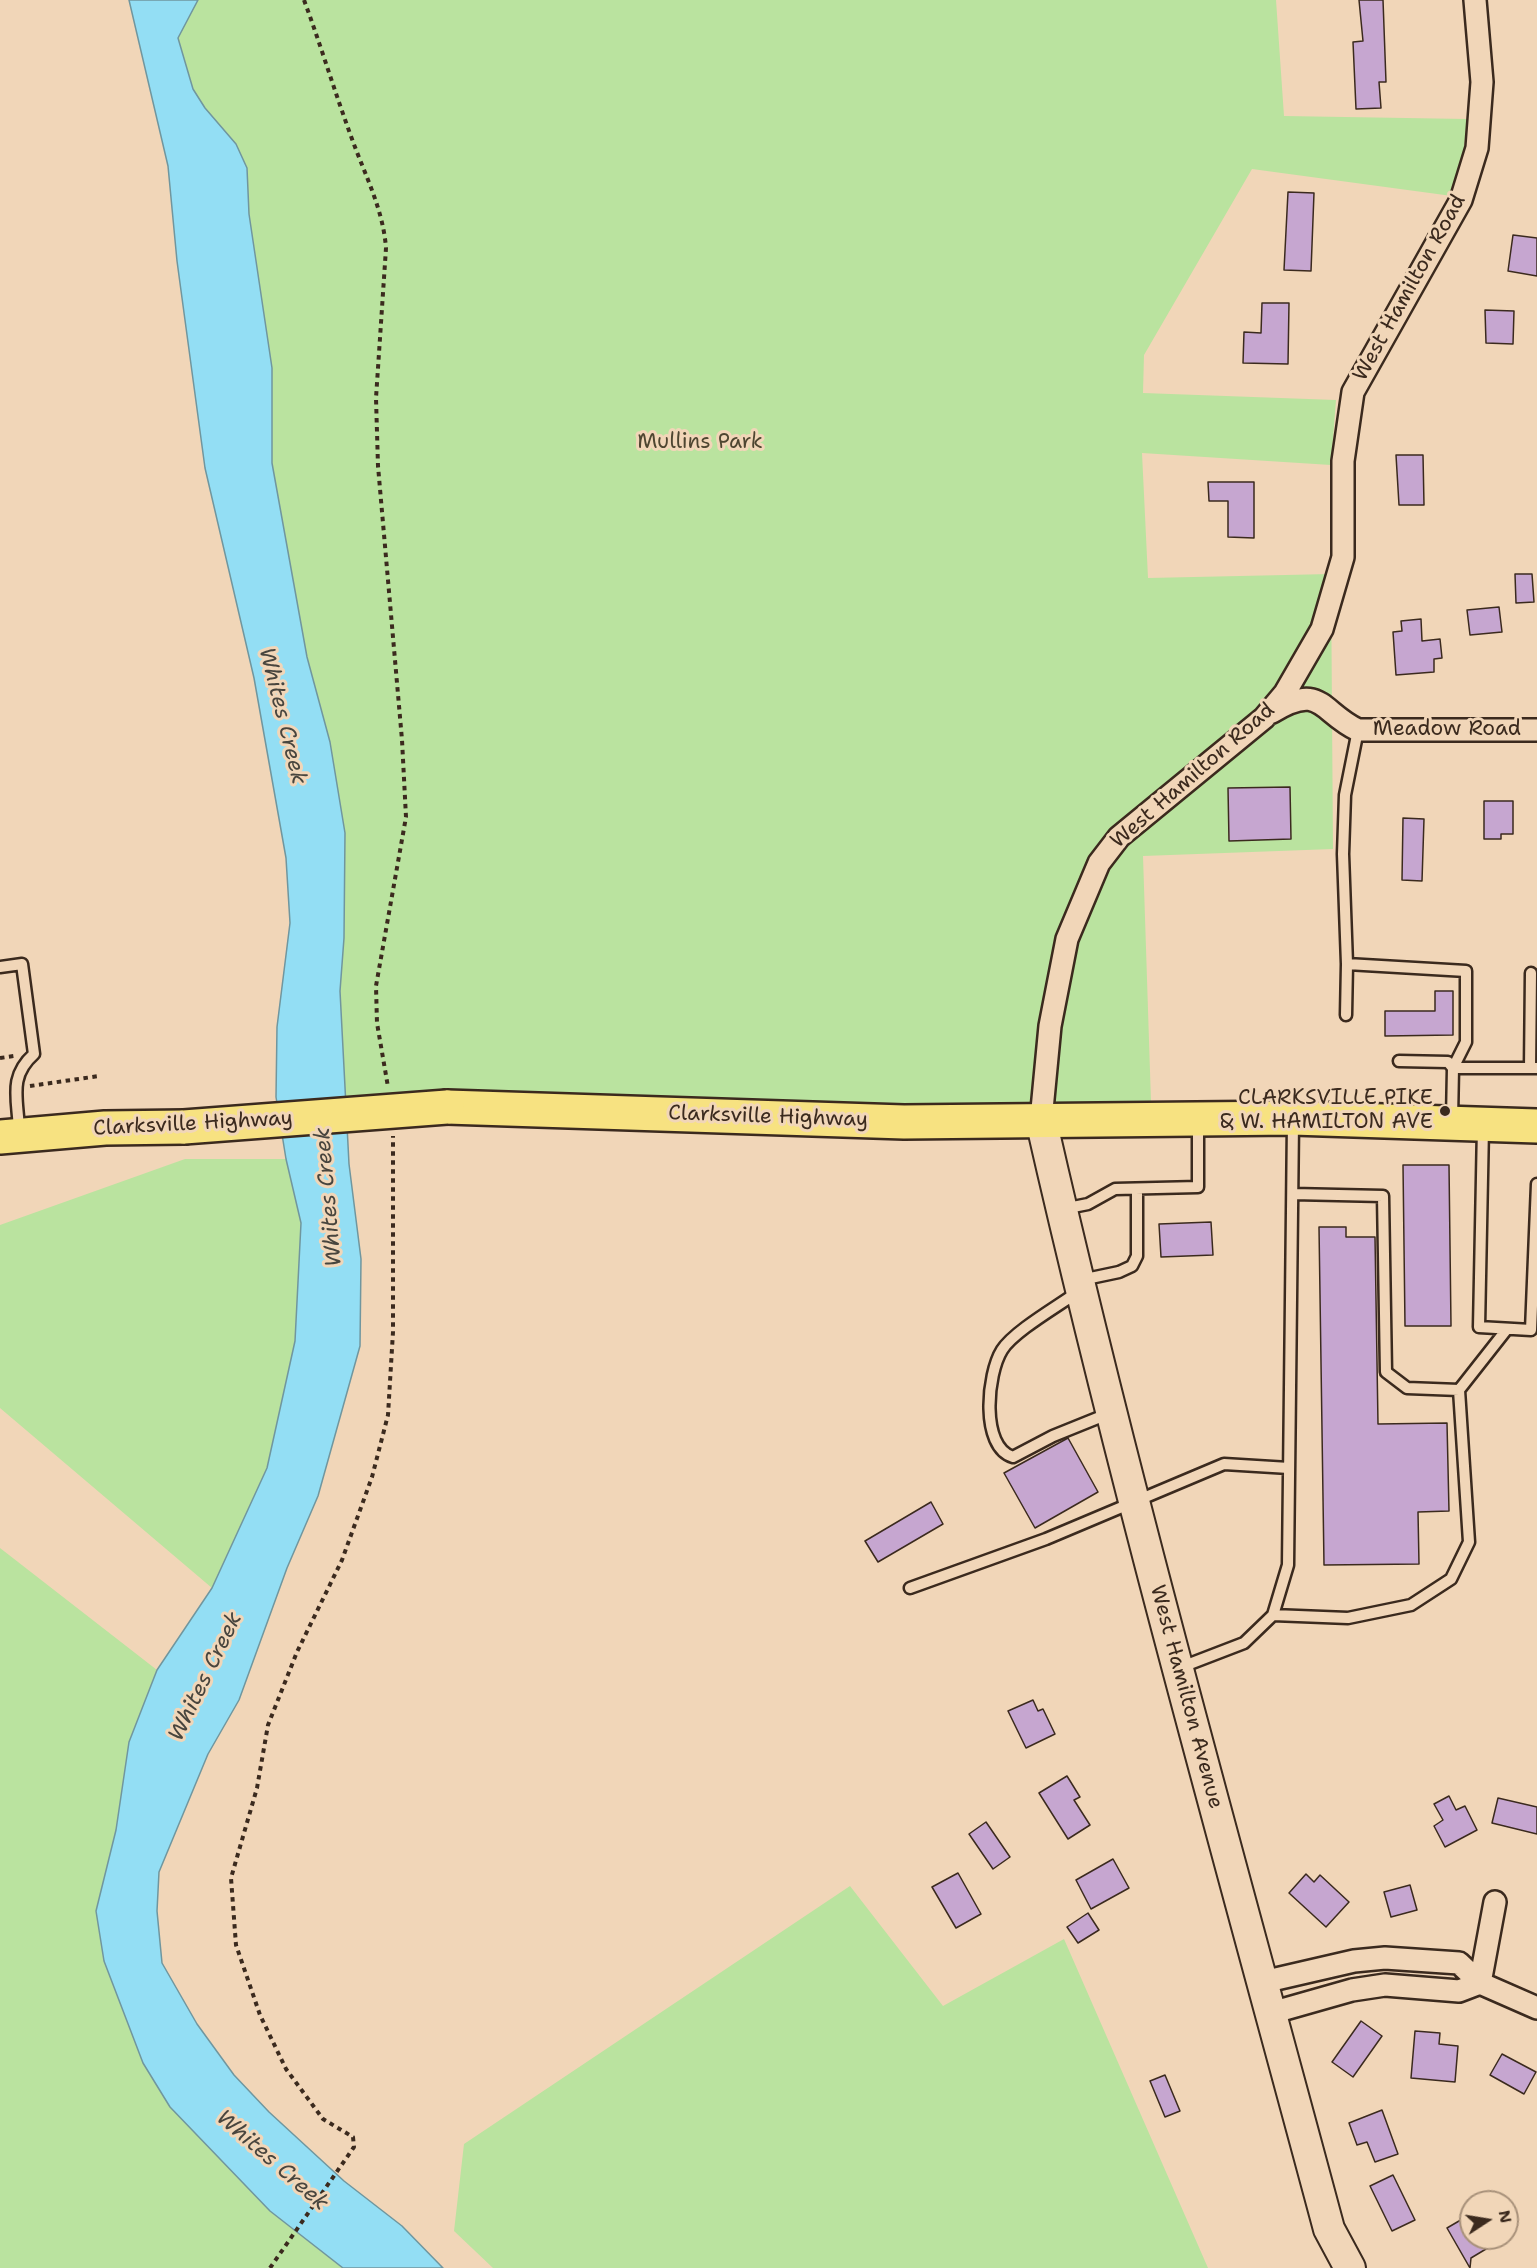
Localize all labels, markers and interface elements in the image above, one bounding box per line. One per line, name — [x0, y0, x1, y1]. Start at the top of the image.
street label: West Hamilton Road — [1348, 190, 1472, 386]
park label: Mullins Park — [637, 430, 763, 456]
water label: Whites Creek — [252, 645, 312, 787]
street label: West Hamilton Road — [1106, 698, 1280, 854]
street label: Meadow Road — [1373, 717, 1521, 743]
place label: CLARKSVILLE PIKE & W. HAMILTON AVE — [1220, 1086, 1433, 1136]
street label: Clarksville Highway — [668, 1101, 868, 1133]
marker: CLARKSVILLE PIKE & W. HAMILTON AVE — [1438, 1104, 1452, 1118]
street label: Clarksville Highway — [93, 1106, 293, 1142]
water label: Whites Creek — [310, 1126, 348, 1268]
street label: West Hamilton Avenue — [1144, 1582, 1228, 1812]
water label: Whites Creek — [163, 1608, 249, 1746]
water label: Whites Creek — [210, 2105, 334, 2217]
north arrow — [1459, 2190, 1519, 2250]
text: N — [1494, 2208, 1517, 2225]

